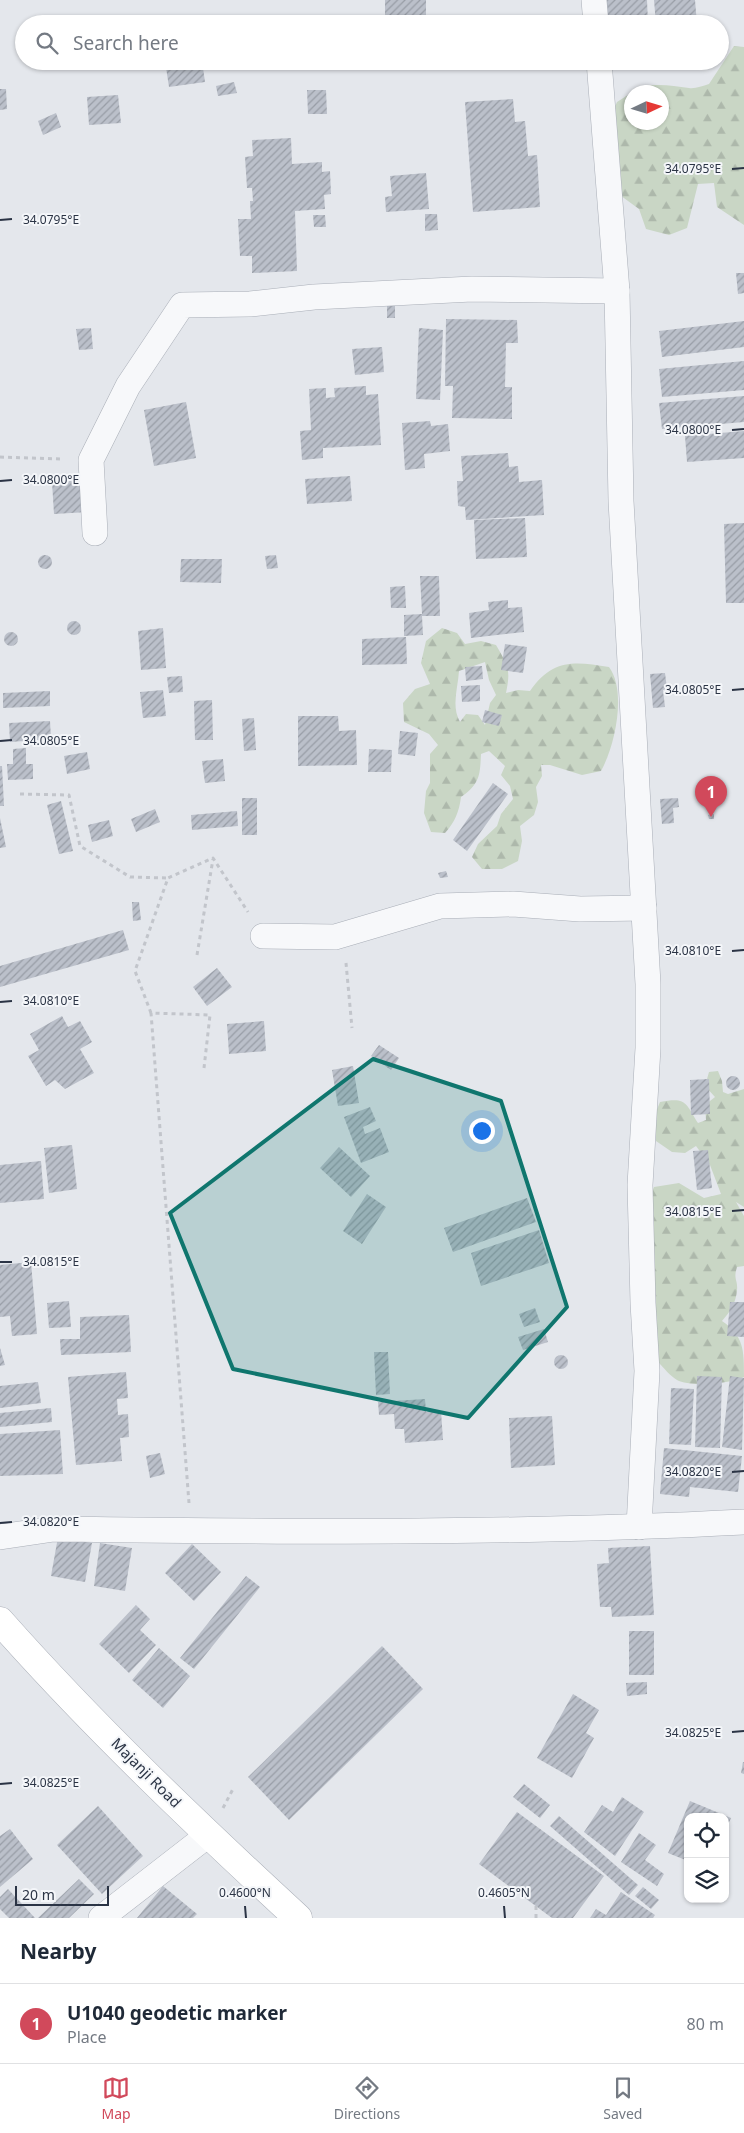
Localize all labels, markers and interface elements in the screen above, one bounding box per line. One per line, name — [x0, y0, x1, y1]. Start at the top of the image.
search box — [15, 15, 729, 70]
icon: search — [33, 29, 61, 57]
text: Search here — [73, 30, 179, 56]
north arrow — [624, 85, 669, 130]
text: 34.0795°E — [665, 160, 721, 177]
text: 34.0795°E — [23, 211, 79, 228]
text: 34.0800°E — [665, 421, 721, 438]
text: 34.0800°E — [23, 471, 79, 488]
text: 34.0805°E — [665, 681, 721, 698]
text: 34.0805°E — [23, 732, 79, 749]
pin: 1 — [695, 776, 727, 817]
text: 34.0810°E — [665, 942, 721, 959]
text: 34.0810°E — [23, 992, 79, 1009]
your location — [469, 1118, 495, 1144]
text: 34.0815°E — [665, 1203, 721, 1220]
text: 34.0815°E — [23, 1253, 79, 1270]
text: 34.0820°E — [665, 1463, 721, 1480]
text: 34.0820°E — [23, 1513, 79, 1530]
text: 34.0825°E — [665, 1724, 721, 1741]
street label: Majanji Road — [107, 1733, 186, 1812]
text: 34.0825°E — [23, 1774, 79, 1791]
map controls — [684, 1813, 729, 1903]
button: locate — [684, 1813, 729, 1858]
button: layers — [684, 1858, 729, 1903]
scale bar — [15, 1883, 109, 1906]
text: 0.4600°N — [219, 1884, 271, 1901]
text: 0.4605°N — [478, 1884, 530, 1901]
text: 20 m — [22, 1885, 55, 1904]
text: Nearby — [20, 1937, 96, 1965]
text: U1040 geodetic marker — [67, 2000, 287, 2026]
text: 1 — [31, 2013, 41, 2035]
text: 80 m — [687, 2013, 724, 2035]
text: Place — [67, 2026, 107, 2048]
tab: Map — [102, 2074, 131, 2123]
tab: Directions — [334, 2074, 400, 2123]
tab: Saved — [603, 2074, 642, 2123]

